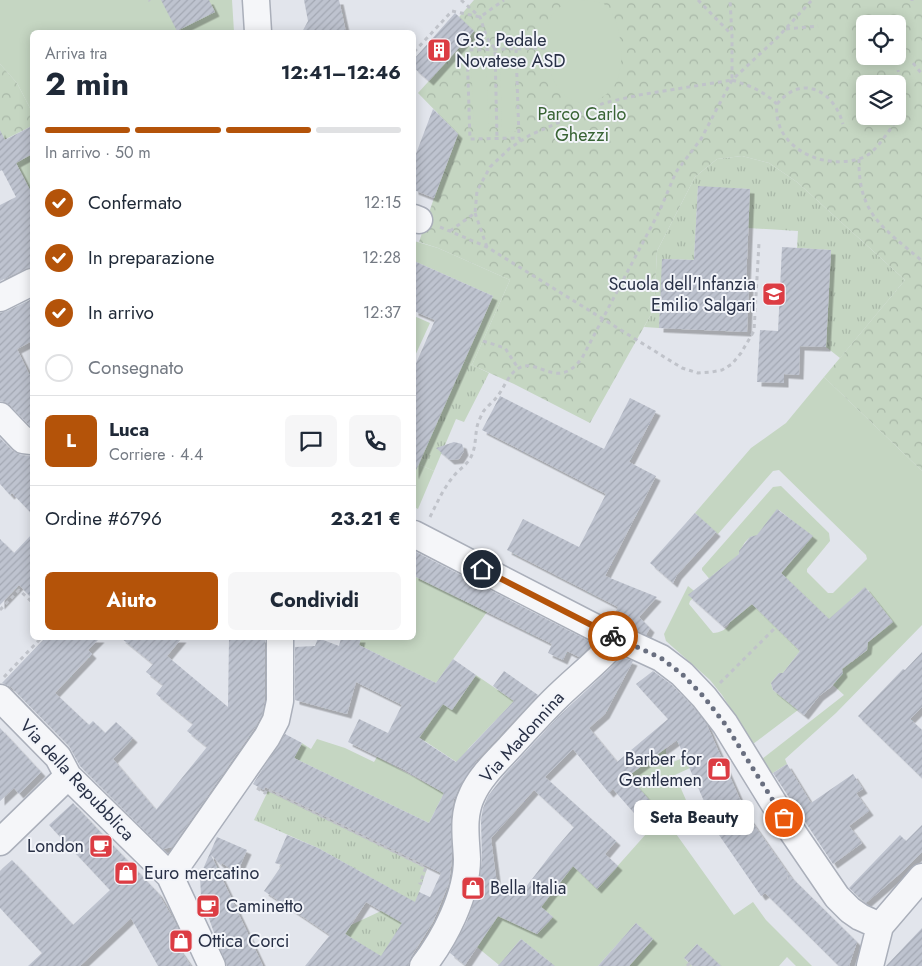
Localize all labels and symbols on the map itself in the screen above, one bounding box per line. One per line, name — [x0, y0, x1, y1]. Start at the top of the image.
place label: G.S. Pedale Novatese ASD — [456, 27, 566, 74]
building icon: G.S. Pedale Novatese ASD — [426, 37, 452, 63]
park label: Parco Carlo Ghezzi — [538, 101, 627, 148]
place label: Scuola dell'Infanzia Emilio Salgari — [608, 271, 756, 318]
school or university icon: Scuola dell'Infanzia Emilio Salgari — [761, 281, 787, 307]
pin — [461, 548, 503, 590]
courier — [588, 611, 638, 661]
street label: Via Madonnina — [474, 685, 570, 789]
street label: Via della Repubblica — [14, 713, 140, 847]
place label: Barber for Gentlemen — [619, 746, 703, 793]
shop icon: Barber for Gentlemen — [706, 756, 732, 782]
pin — [763, 797, 805, 839]
callout: Seta Beauty — [634, 800, 754, 836]
place label: London — [27, 833, 84, 859]
cafe icon: London — [88, 833, 114, 859]
shop icon: Euro mercatino — [113, 860, 139, 886]
place label: Euro mercatino — [144, 860, 259, 886]
shop icon: Bella Italia — [460, 875, 486, 901]
place label: Bella Italia — [490, 875, 567, 901]
cafe icon: Caminetto — [195, 893, 221, 919]
place label: Caminetto — [226, 893, 303, 919]
shop icon: Ottica Corci — [168, 928, 194, 954]
place label: Ottica Corci — [198, 928, 290, 954]

